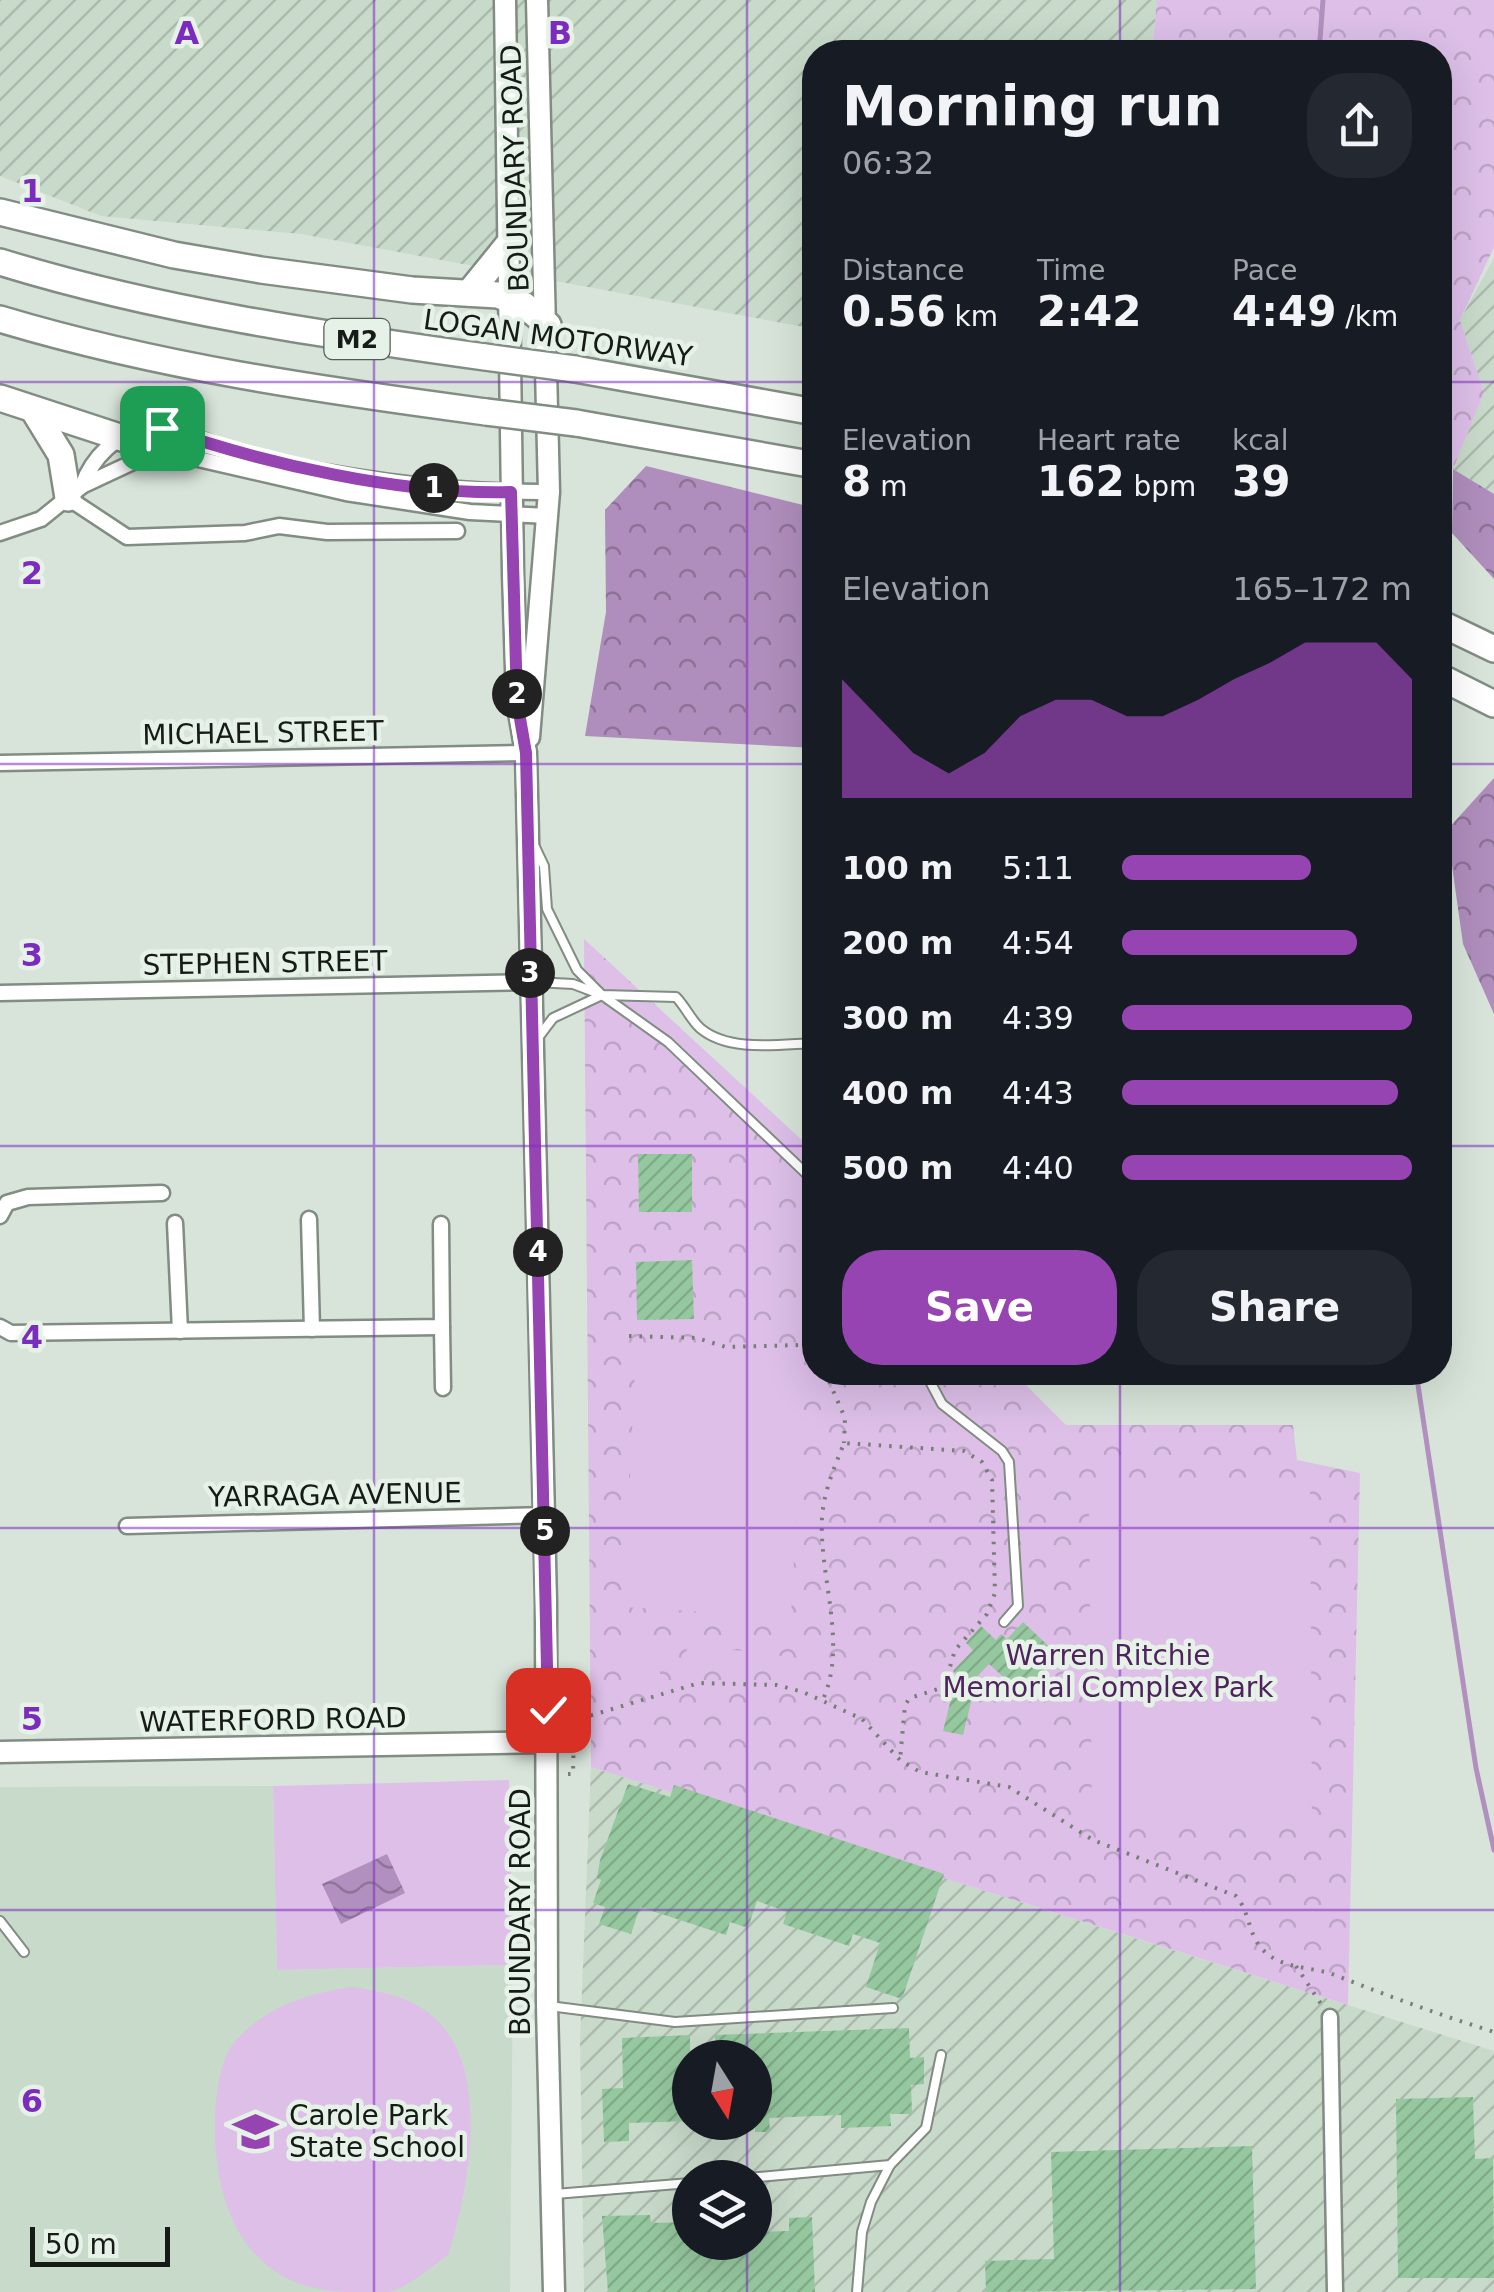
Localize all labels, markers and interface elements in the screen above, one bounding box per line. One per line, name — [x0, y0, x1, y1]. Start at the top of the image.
text: A — [175, 14, 200, 52]
text: B — [548, 14, 572, 52]
street label: BOUNDARY ROAD — [494, 44, 536, 292]
button: share — [1307, 73, 1412, 178]
text: Morning run — [842, 74, 1223, 138]
text: 06:32 — [842, 144, 934, 182]
text: 1 — [21, 172, 43, 210]
text: Distance — [842, 254, 964, 287]
text: Time — [1037, 254, 1106, 287]
text: Pace — [1232, 254, 1297, 287]
text: 0.56 — [842, 287, 946, 336]
text: 2:42 — [1037, 287, 1141, 336]
text: 4:49 — [1232, 287, 1336, 336]
text: km — [946, 300, 998, 333]
text: /km — [1336, 300, 1398, 333]
street label: LOGAN MOTORWAY — [421, 303, 695, 373]
road number: M2 — [324, 319, 390, 359]
pin — [120, 386, 205, 471]
icon: arrive — [135, 401, 190, 456]
text: Elevation — [842, 424, 972, 457]
text: Heart rate — [1037, 424, 1181, 457]
text: kcal — [1232, 424, 1289, 457]
text: 8 — [842, 457, 871, 506]
text: 162 — [1037, 457, 1125, 506]
text: 39 — [1232, 457, 1290, 506]
pin: 1 — [409, 463, 459, 513]
text: m — [871, 470, 907, 503]
text: bpm — [1125, 470, 1196, 503]
text: 1 — [424, 471, 444, 504]
text: 2 — [21, 554, 43, 592]
text: Elevation — [842, 570, 991, 608]
text: 165–172 m — [1233, 570, 1412, 608]
pin: 2 — [492, 669, 542, 719]
text: 2 — [507, 677, 527, 710]
street label: MICHAEL STREET — [142, 714, 385, 752]
text: 100 m — [842, 849, 953, 887]
text: 5:11 — [1002, 849, 1074, 887]
text: 200 m — [842, 924, 953, 962]
text: 4:54 — [1002, 924, 1074, 962]
text: 3 — [21, 936, 43, 974]
street label: STEPHEN STREET — [142, 944, 389, 982]
pin: 3 — [505, 948, 555, 998]
text: 3 — [520, 956, 540, 989]
text: 300 m — [842, 999, 953, 1037]
text: 4:39 — [1002, 999, 1074, 1037]
text: 400 m — [842, 1074, 953, 1112]
text: 4:43 — [1002, 1074, 1074, 1112]
text: 500 m — [842, 1149, 953, 1187]
text: 4:40 — [1002, 1149, 1074, 1187]
pin: 4 — [513, 1227, 563, 1277]
text: 4 — [528, 1235, 548, 1268]
button: Save — [842, 1250, 1117, 1365]
button: Share — [1137, 1250, 1412, 1365]
text: 4 — [21, 1318, 43, 1356]
street label: YARRAGA AVENUE — [207, 1476, 462, 1514]
pin: 5 — [520, 1506, 570, 1556]
text: 5 — [535, 1514, 555, 1547]
park label: Warren Ritchie Memorial Complex Park — [942, 1639, 1274, 1704]
pin — [506, 1668, 591, 1753]
icon: check — [521, 1683, 576, 1738]
text: 5 — [21, 1700, 43, 1738]
street label: WATERFORD ROAD — [139, 1701, 407, 1739]
street label: BOUNDARY ROAD — [504, 1788, 537, 2036]
north arrow — [672, 2040, 772, 2140]
map controls — [672, 2040, 772, 2260]
text: 6 — [21, 2082, 43, 2120]
place label: Carole Park State School — [289, 2099, 465, 2164]
school or university icon: Carole Park State School — [232, 2107, 280, 2155]
button: layers — [672, 2160, 772, 2260]
scale bar — [30, 2222, 170, 2266]
text: 50 m — [45, 2228, 117, 2261]

